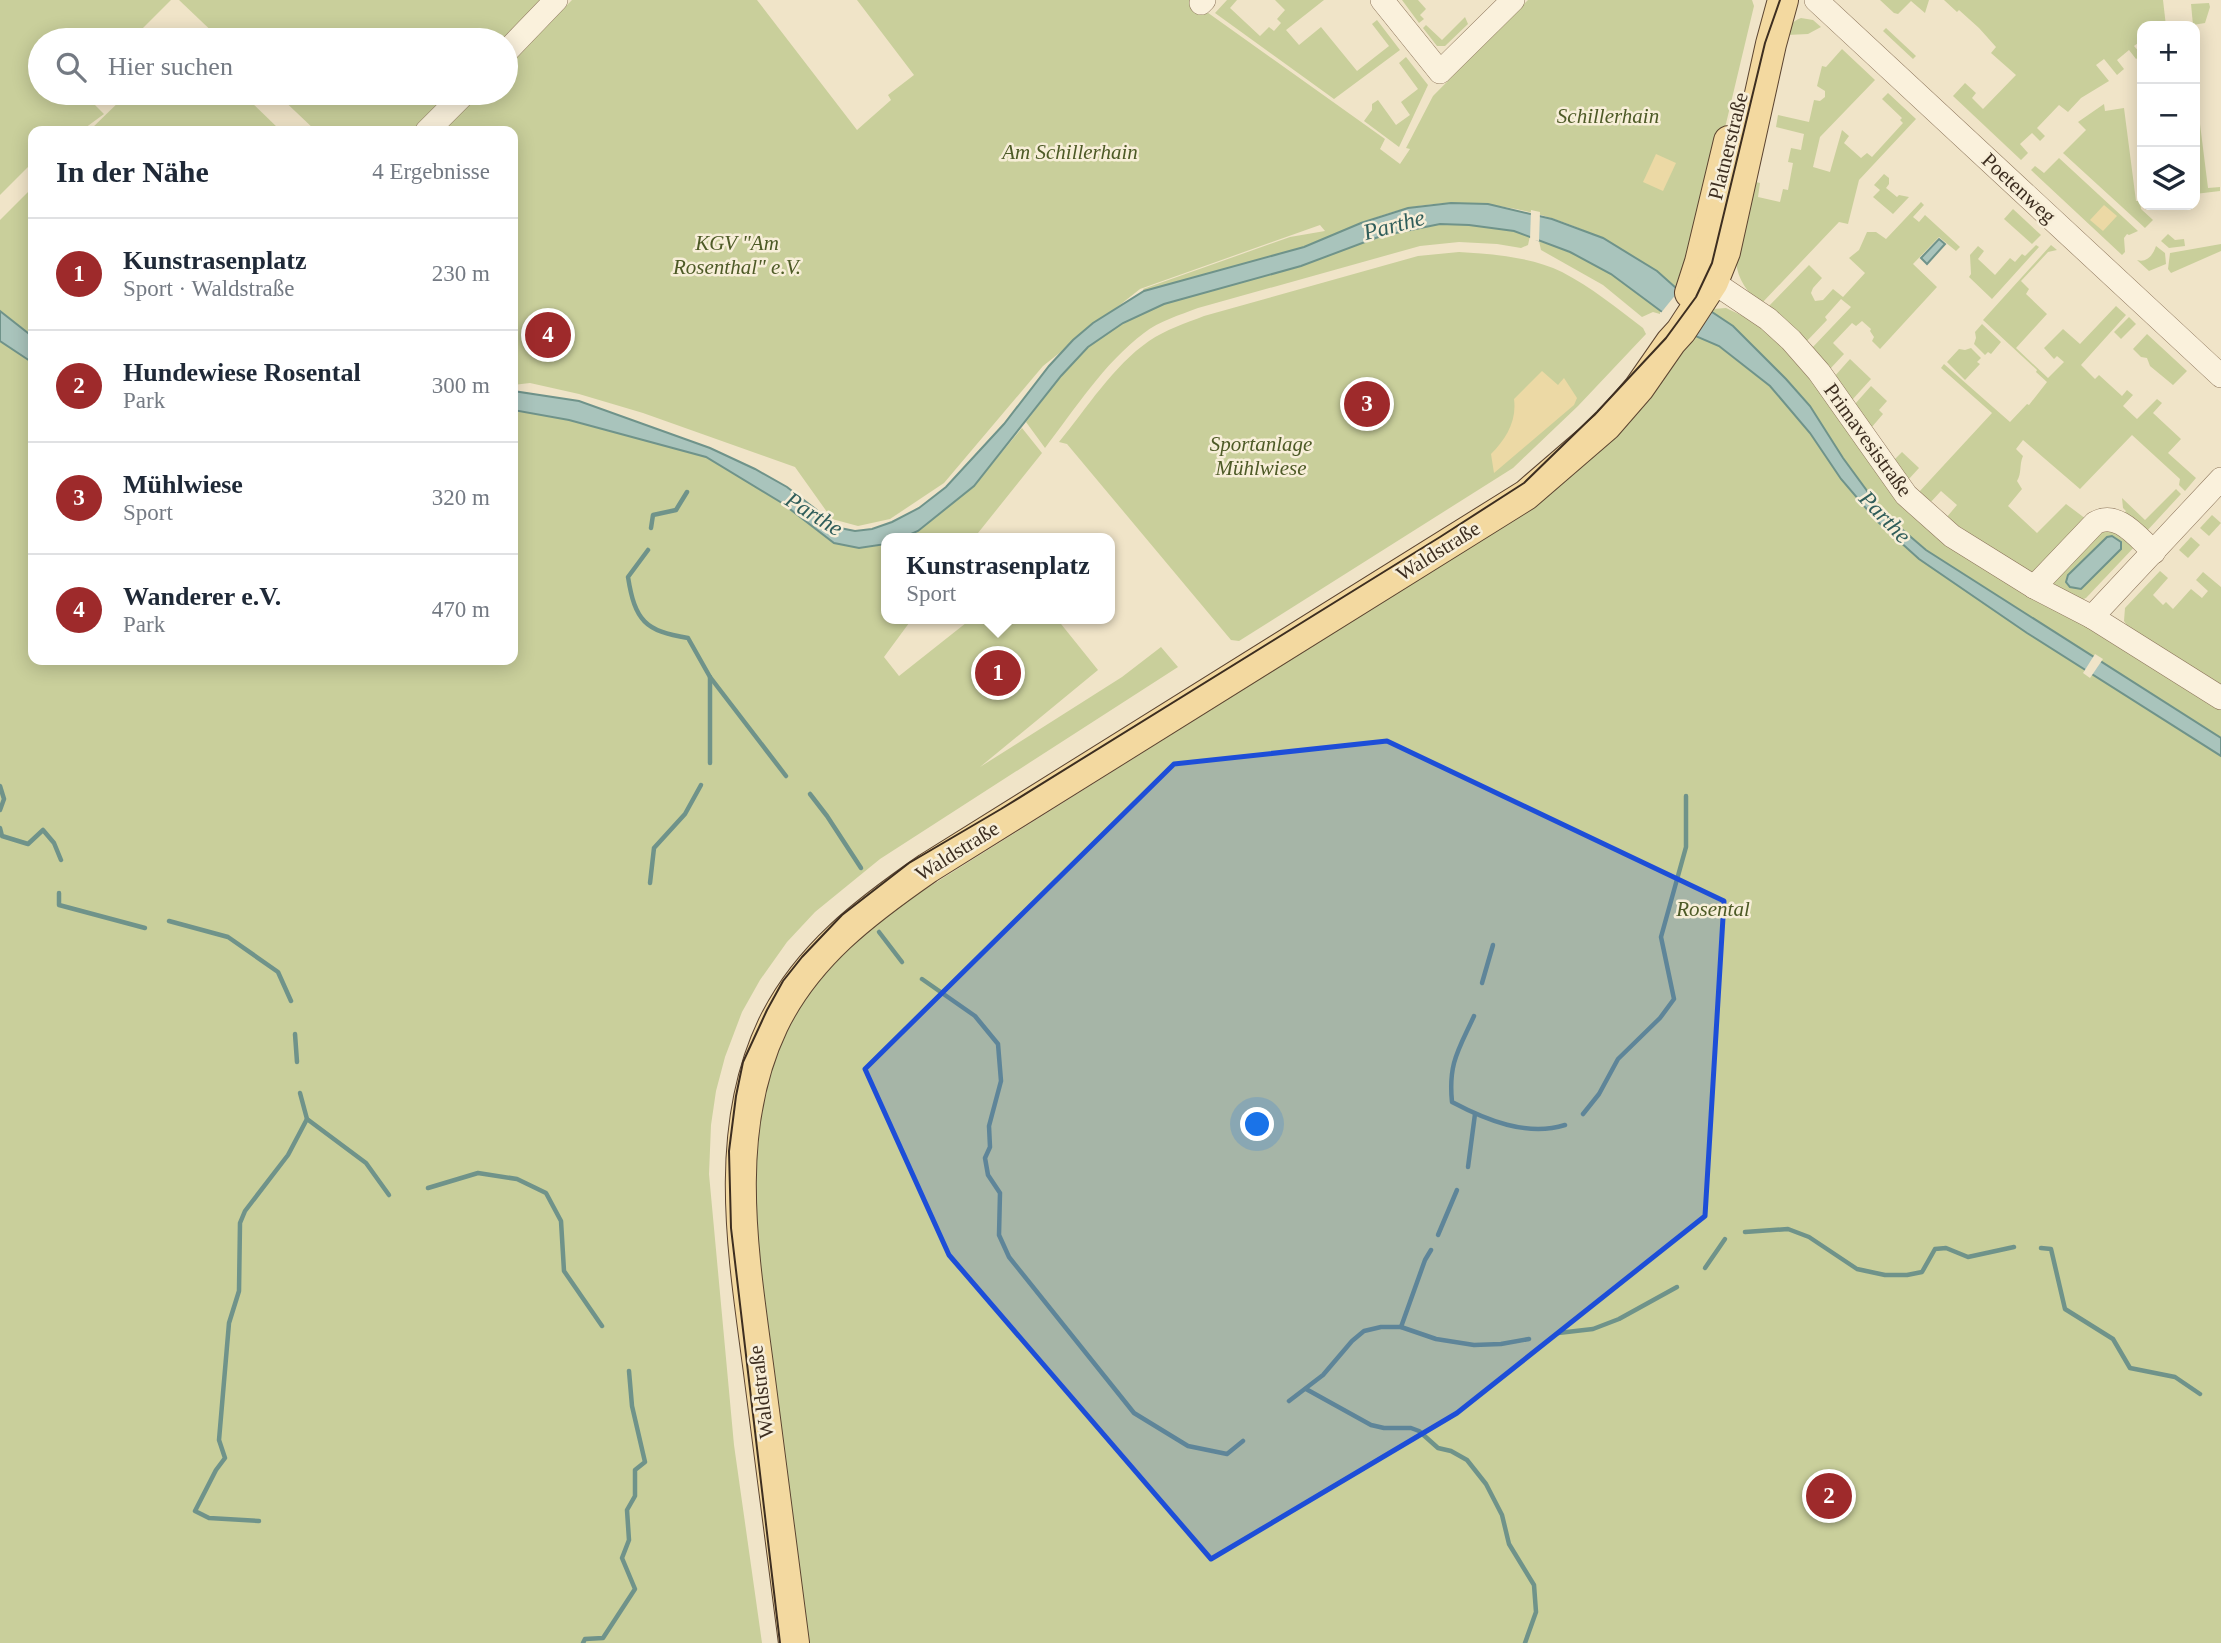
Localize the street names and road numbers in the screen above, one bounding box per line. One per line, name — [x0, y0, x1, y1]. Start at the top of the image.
street label: Platnerstraße — [1703, 90, 1753, 202]
street label: Poetenweg — [1977, 148, 2061, 229]
street label: Primavesistraße — [1819, 379, 1917, 501]
street label: Waldstraße — [1392, 516, 1484, 586]
street label: Waldstraße — [911, 816, 1003, 886]
street label: Waldstraße — [743, 1344, 779, 1440]

